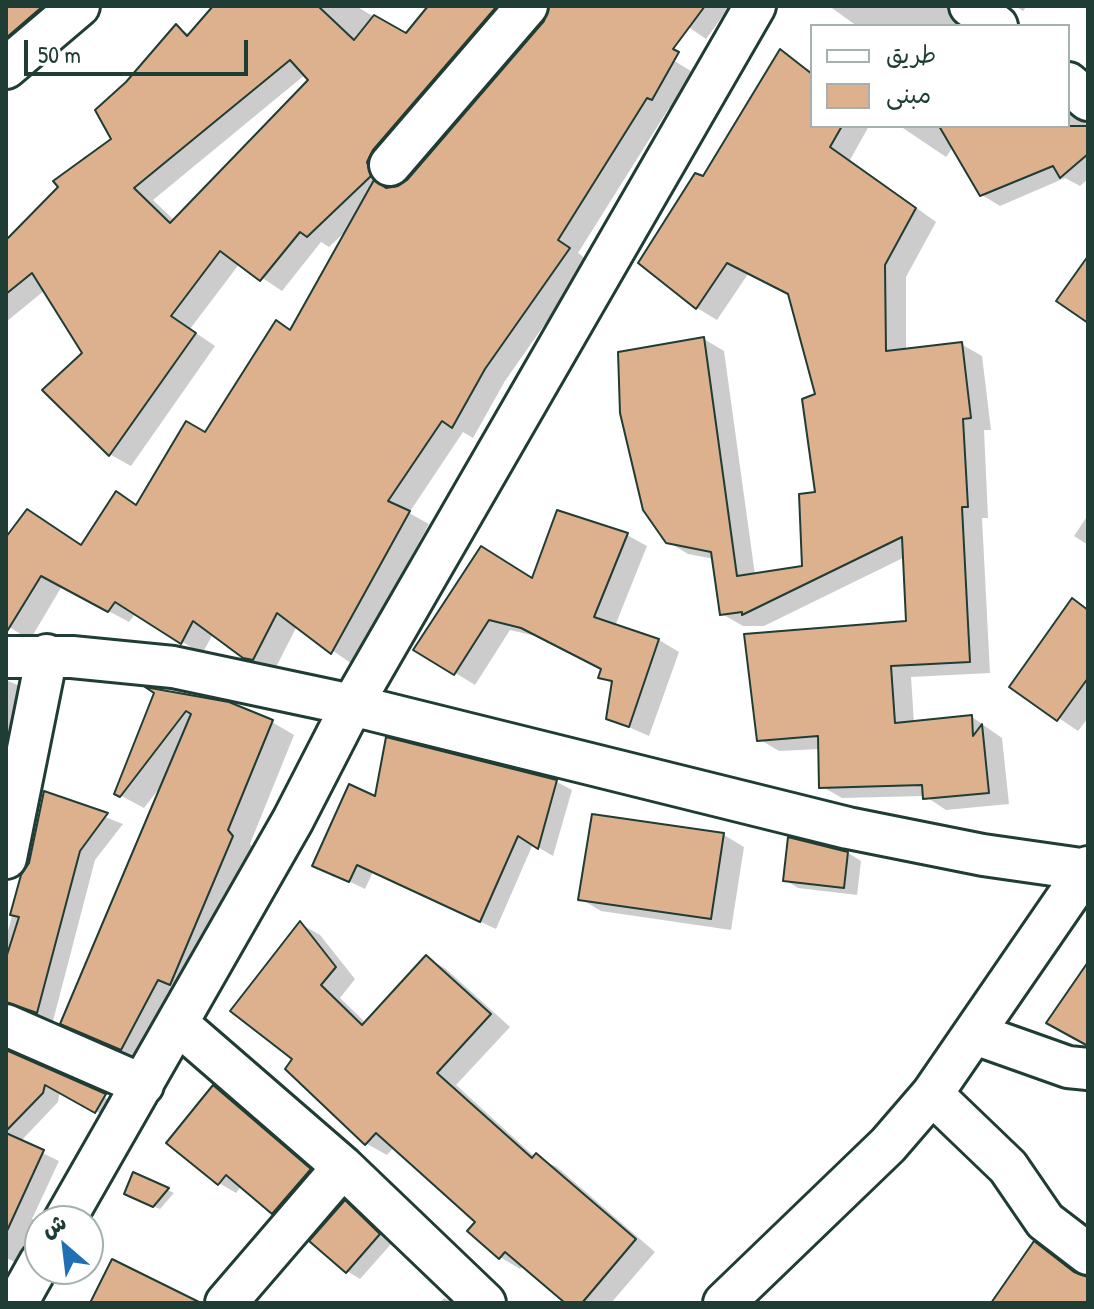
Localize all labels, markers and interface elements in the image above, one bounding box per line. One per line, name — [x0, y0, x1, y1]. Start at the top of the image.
scale bar — [28, 24, 252, 74]
legend — [810, 24, 1070, 128]
text: 50 m — [38, 38, 81, 70]
text: طريق — [886, 38, 936, 70]
text: مبنى — [886, 78, 931, 110]
north arrow — [24, 1205, 104, 1285]
text: ش — [36, 1207, 71, 1245]

